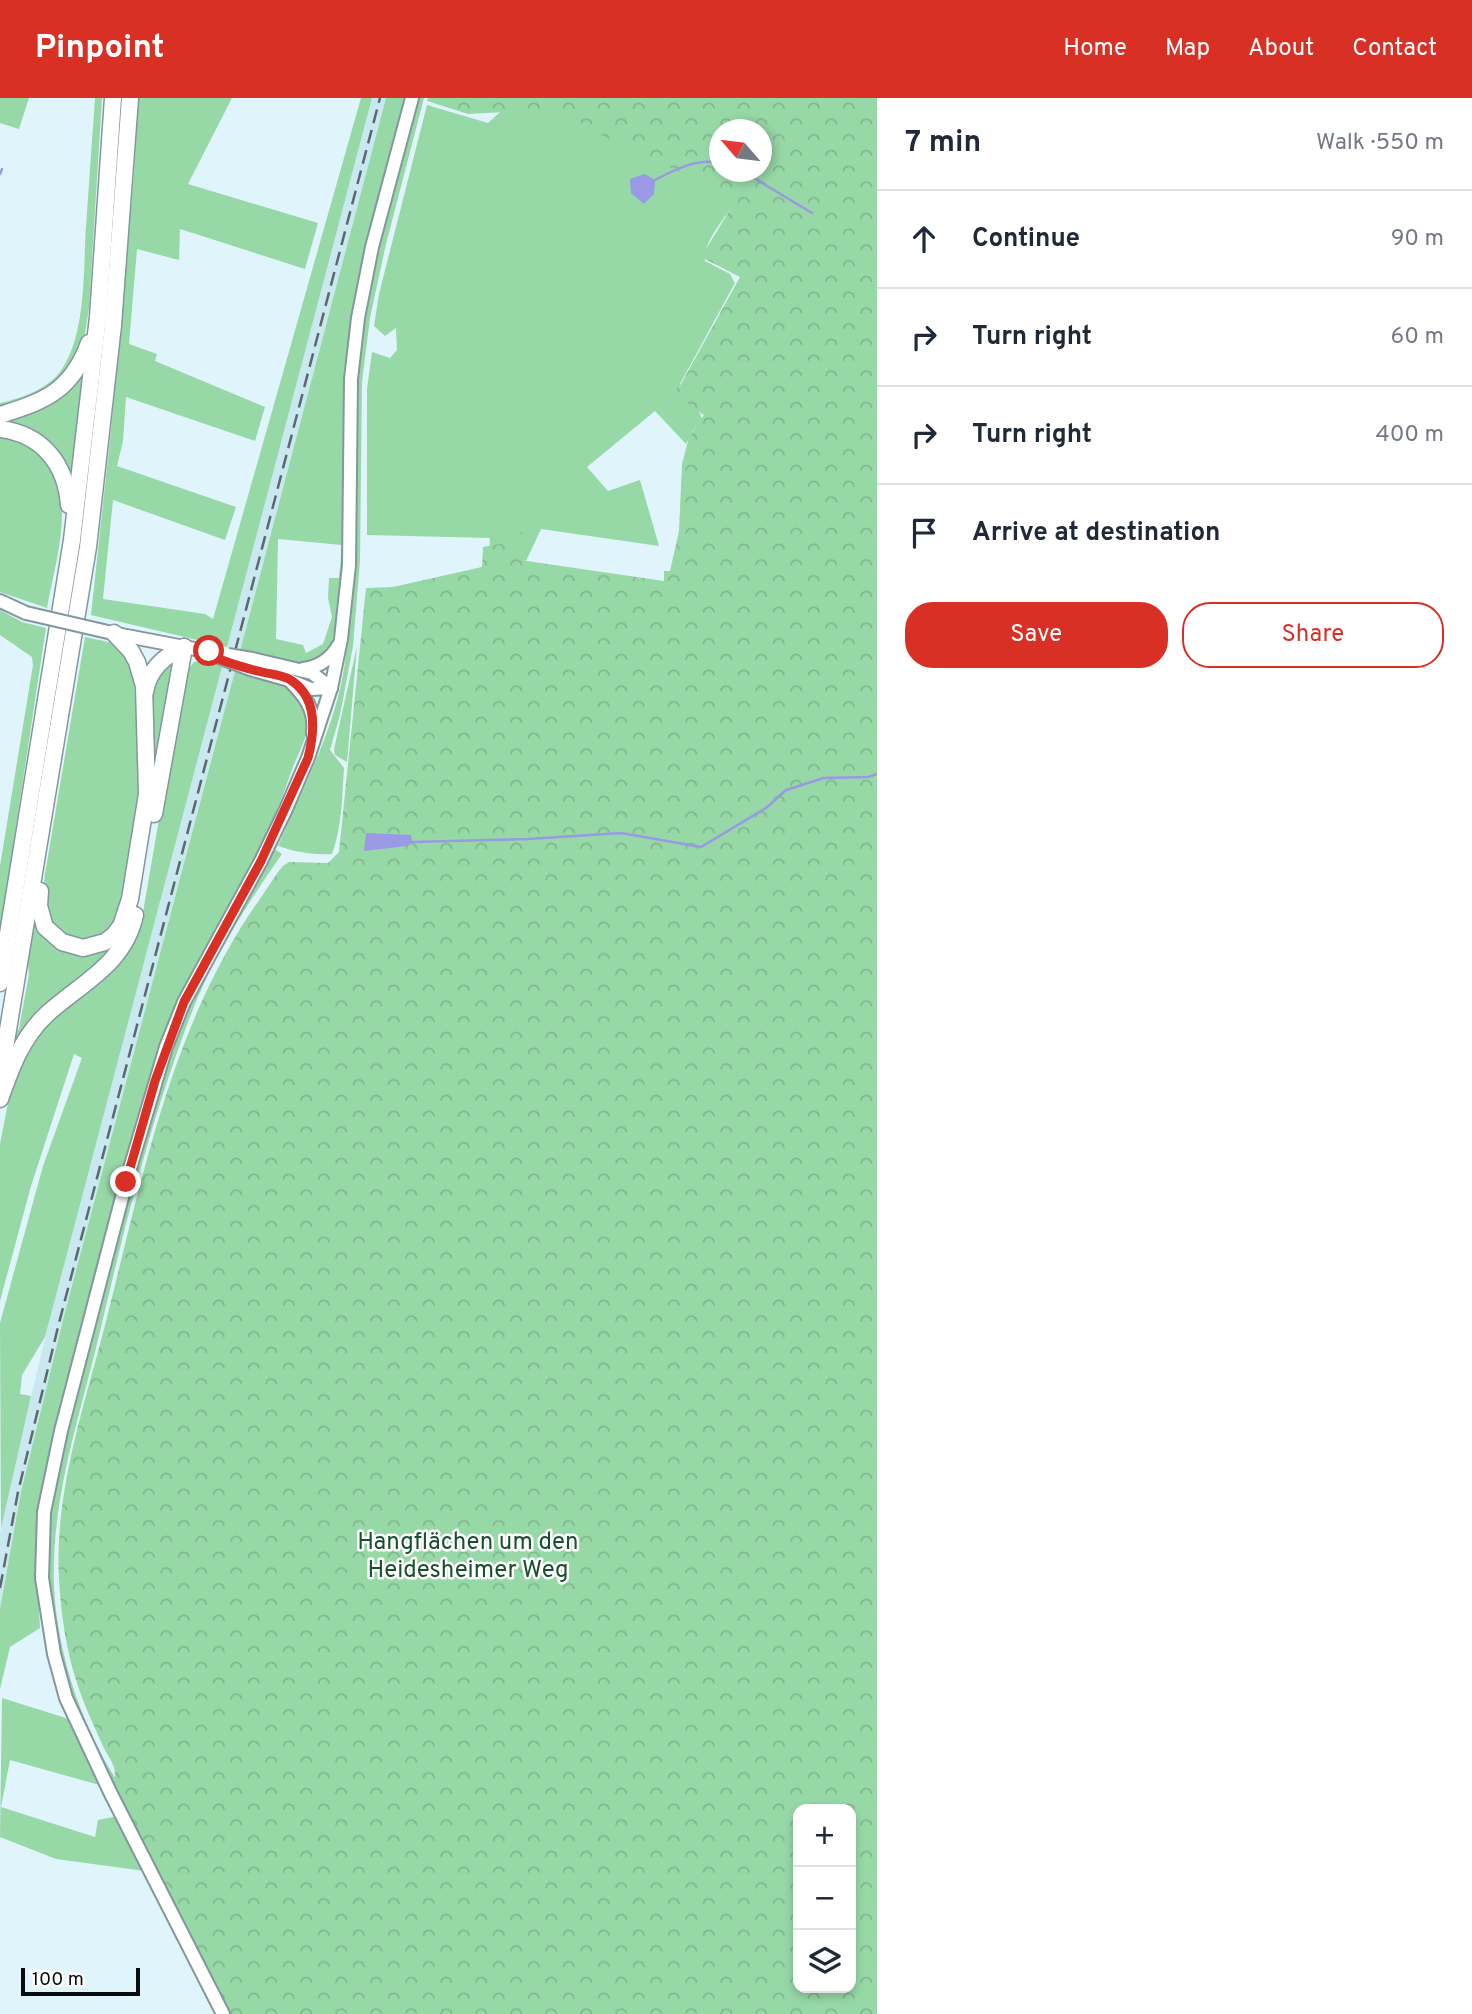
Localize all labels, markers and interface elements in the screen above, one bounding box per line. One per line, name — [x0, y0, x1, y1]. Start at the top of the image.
text: Pinpoint — [35, 28, 164, 70]
text: Home — [1063, 34, 1127, 64]
text: Map — [1165, 34, 1210, 64]
text: About — [1248, 34, 1314, 64]
text: Contact — [1352, 34, 1437, 64]
north arrow — [709, 119, 772, 182]
text: 7 min — [905, 125, 981, 162]
text: Walk · 550 m — [1316, 129, 1444, 158]
icon: ahead — [905, 220, 943, 258]
text: Continue — [972, 223, 1080, 256]
text: 90 m — [1391, 225, 1444, 254]
icon: right — [905, 318, 943, 356]
text: Turn right — [972, 321, 1092, 354]
text: 60 m — [1391, 323, 1444, 352]
icon: right — [905, 416, 943, 454]
text: Turn right — [972, 419, 1092, 452]
text: 400 m — [1375, 421, 1444, 450]
icon: arrive — [905, 514, 943, 552]
text: Arrive at destination — [972, 517, 1220, 550]
button: Save — [905, 602, 1168, 668]
button: Share — [1182, 602, 1444, 668]
route start — [193, 635, 224, 666]
route end — [110, 1166, 141, 1197]
park label: Hangflächen um den Heidesheimer Weg — [357, 1528, 579, 1586]
map controls — [793, 1804, 856, 1993]
button: + — [793, 1804, 856, 1867]
button: − — [793, 1867, 856, 1930]
button: layers — [793, 1930, 856, 1993]
scale bar — [21, 1965, 140, 1997]
text: 100 m — [32, 1968, 84, 1992]

